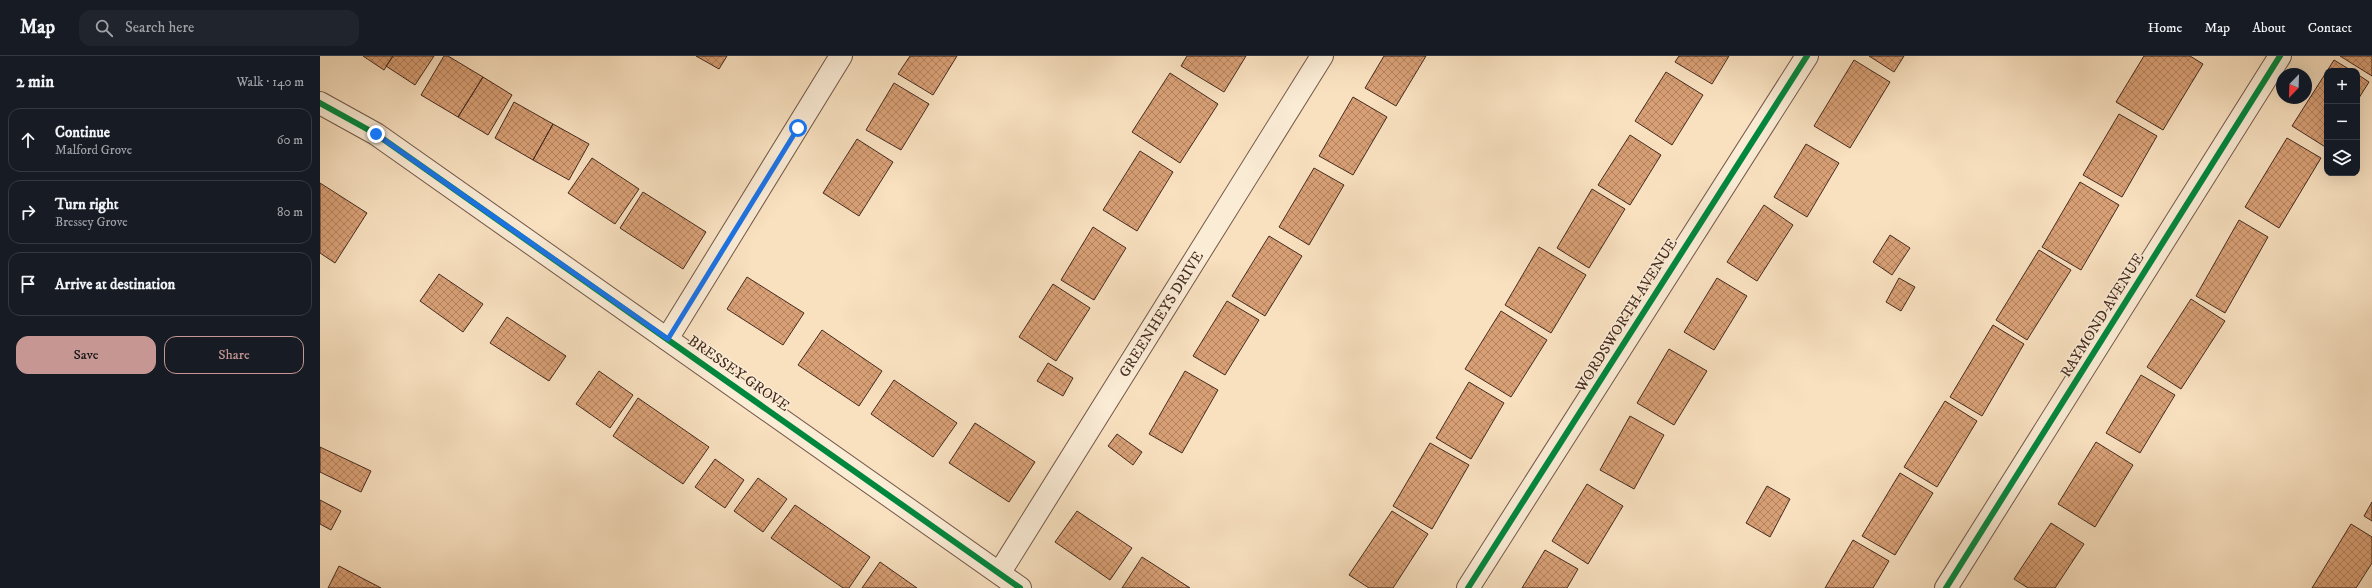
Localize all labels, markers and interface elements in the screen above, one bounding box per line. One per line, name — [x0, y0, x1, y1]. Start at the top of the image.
search box — [79, 10, 359, 46]
text: Map — [20, 16, 55, 39]
icon: search — [93, 17, 115, 39]
text: Search here — [125, 18, 194, 37]
text: Home — [2148, 19, 2182, 37]
text: Map — [2204, 19, 2230, 37]
text: About — [2252, 19, 2286, 37]
text: Contact — [2308, 19, 2352, 37]
north arrow — [2276, 68, 2312, 104]
map controls — [2324, 68, 2360, 176]
button: + — [2324, 68, 2360, 104]
text: 2 min — [16, 71, 54, 93]
text: Walk · 140 m — [236, 74, 304, 90]
button: − — [2324, 104, 2360, 140]
route start — [789, 119, 807, 137]
text: Continue — [55, 123, 110, 142]
route end — [367, 125, 385, 143]
icon: ahead — [17, 129, 39, 151]
text: 60 m — [277, 132, 303, 148]
button: layers — [2324, 140, 2360, 176]
text: Malford Grove — [55, 142, 132, 158]
text: Turn right — [55, 195, 118, 214]
icon: right — [17, 201, 39, 223]
text: 80 m — [277, 204, 303, 220]
text: Bressey Grove — [55, 214, 128, 230]
street label: WORDSWORTH AVENUE — [1571, 234, 1682, 397]
street label: GREENHEYS DRIVE — [1115, 247, 1208, 381]
street label: RAYMOND AVENUE — [2056, 249, 2149, 381]
icon: arrive — [17, 273, 39, 295]
text: Arrive at destination — [55, 275, 175, 294]
street label: BRESSEY GROVE — [684, 331, 794, 416]
button: Save — [16, 336, 156, 374]
button: Share — [164, 336, 304, 374]

